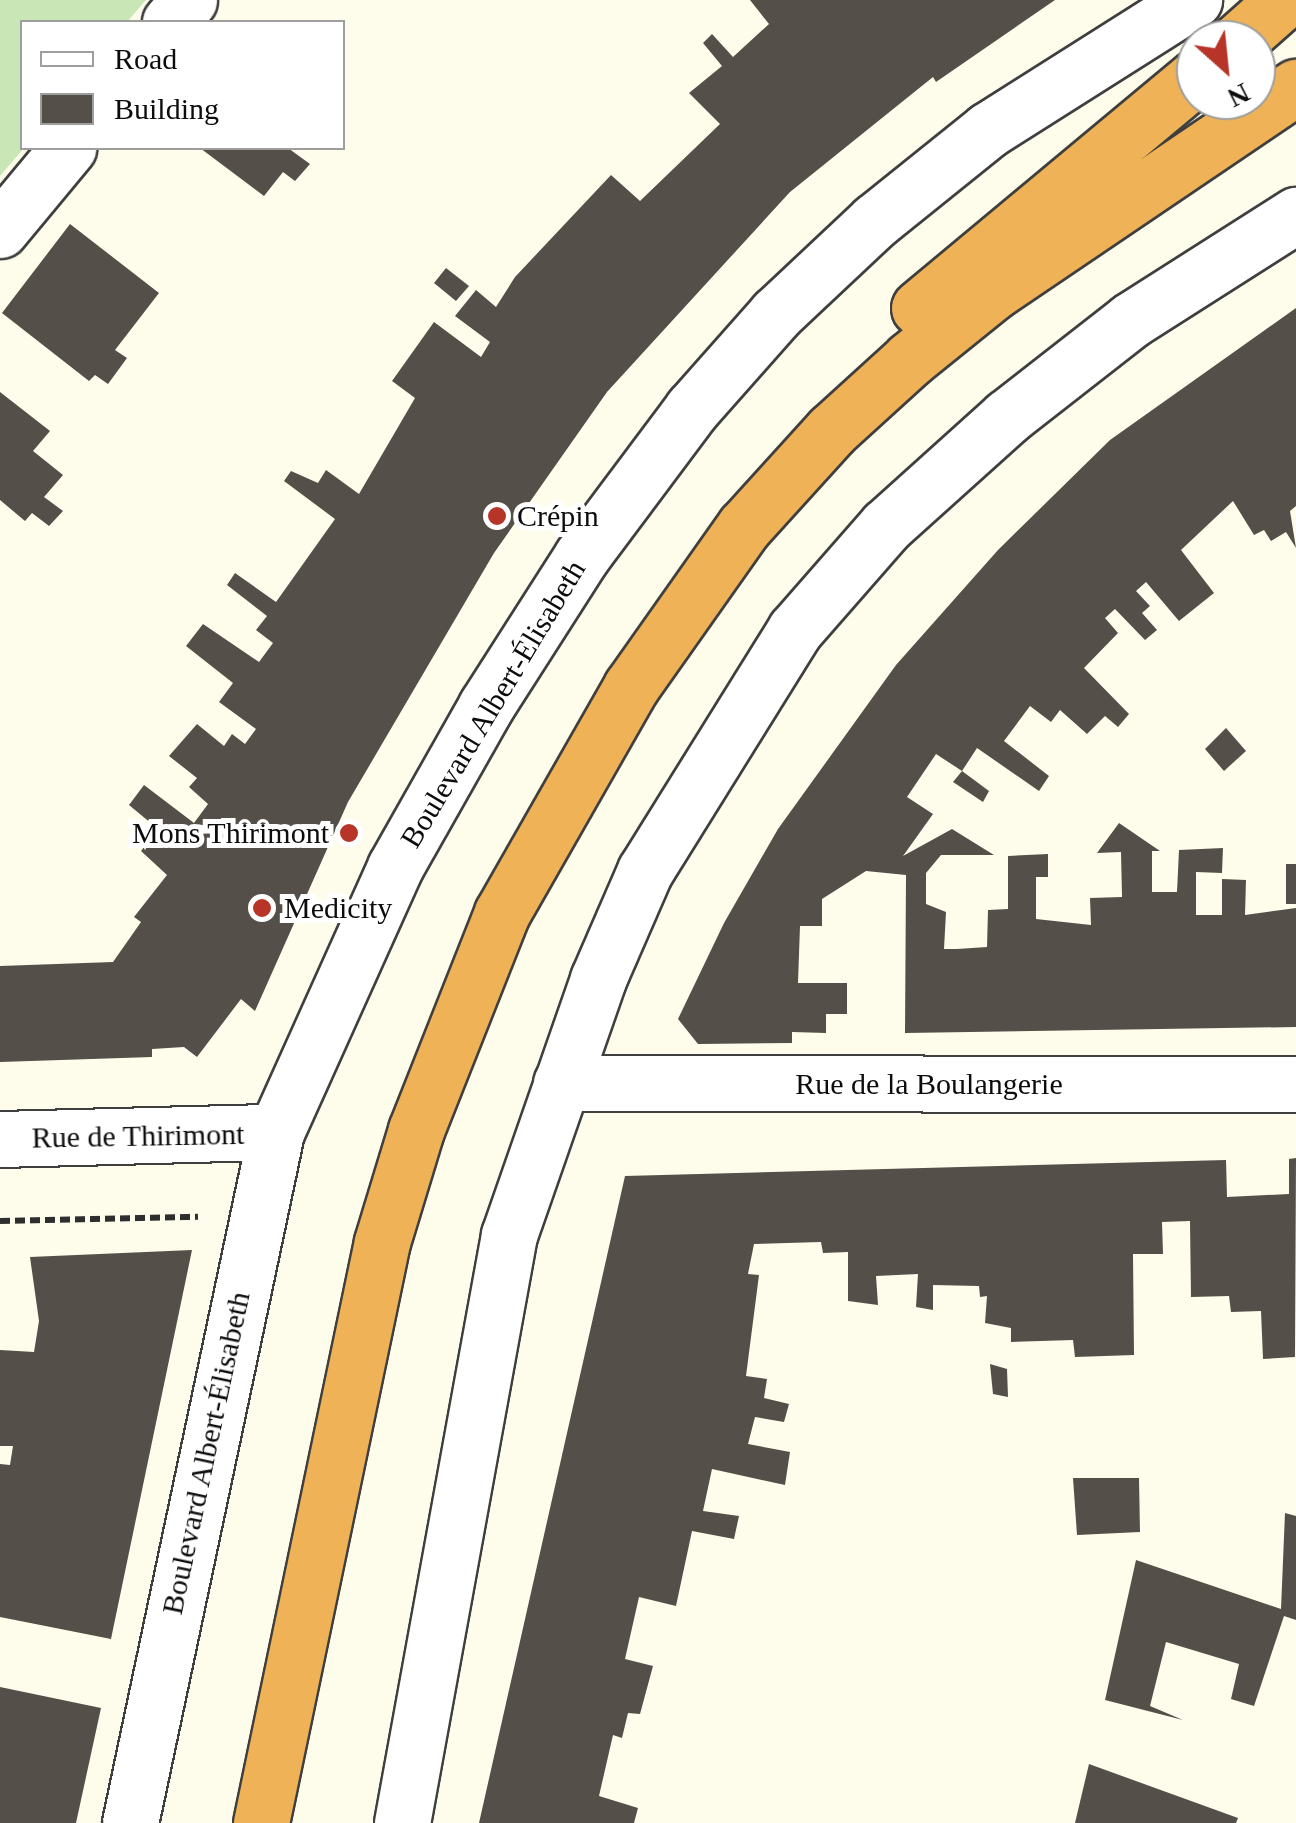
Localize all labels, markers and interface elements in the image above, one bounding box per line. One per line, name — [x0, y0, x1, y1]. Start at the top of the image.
legend — [20, 20, 345, 150]
north arrow — [1176, 20, 1276, 120]
text: Road — [114, 42, 177, 75]
text: N — [1223, 77, 1255, 114]
text: Building — [114, 92, 219, 125]
place label: Crépin — [517, 498, 599, 534]
marker: Crépin — [486, 505, 508, 527]
street label: Boulevard Albert-Élisabeth — [392, 553, 594, 855]
place label: Mons Thirimont — [131, 815, 329, 851]
marker: Mons Thirimont — [338, 822, 360, 844]
place label: Medicity — [284, 890, 392, 926]
marker: Medicity — [249, 895, 275, 921]
street label: Rue de la Boulangerie — [795, 1066, 1063, 1102]
street label: Rue de Thirimont — [31, 1116, 245, 1156]
street label: Boulevard Albert-Élisabeth — [154, 1288, 258, 1618]

